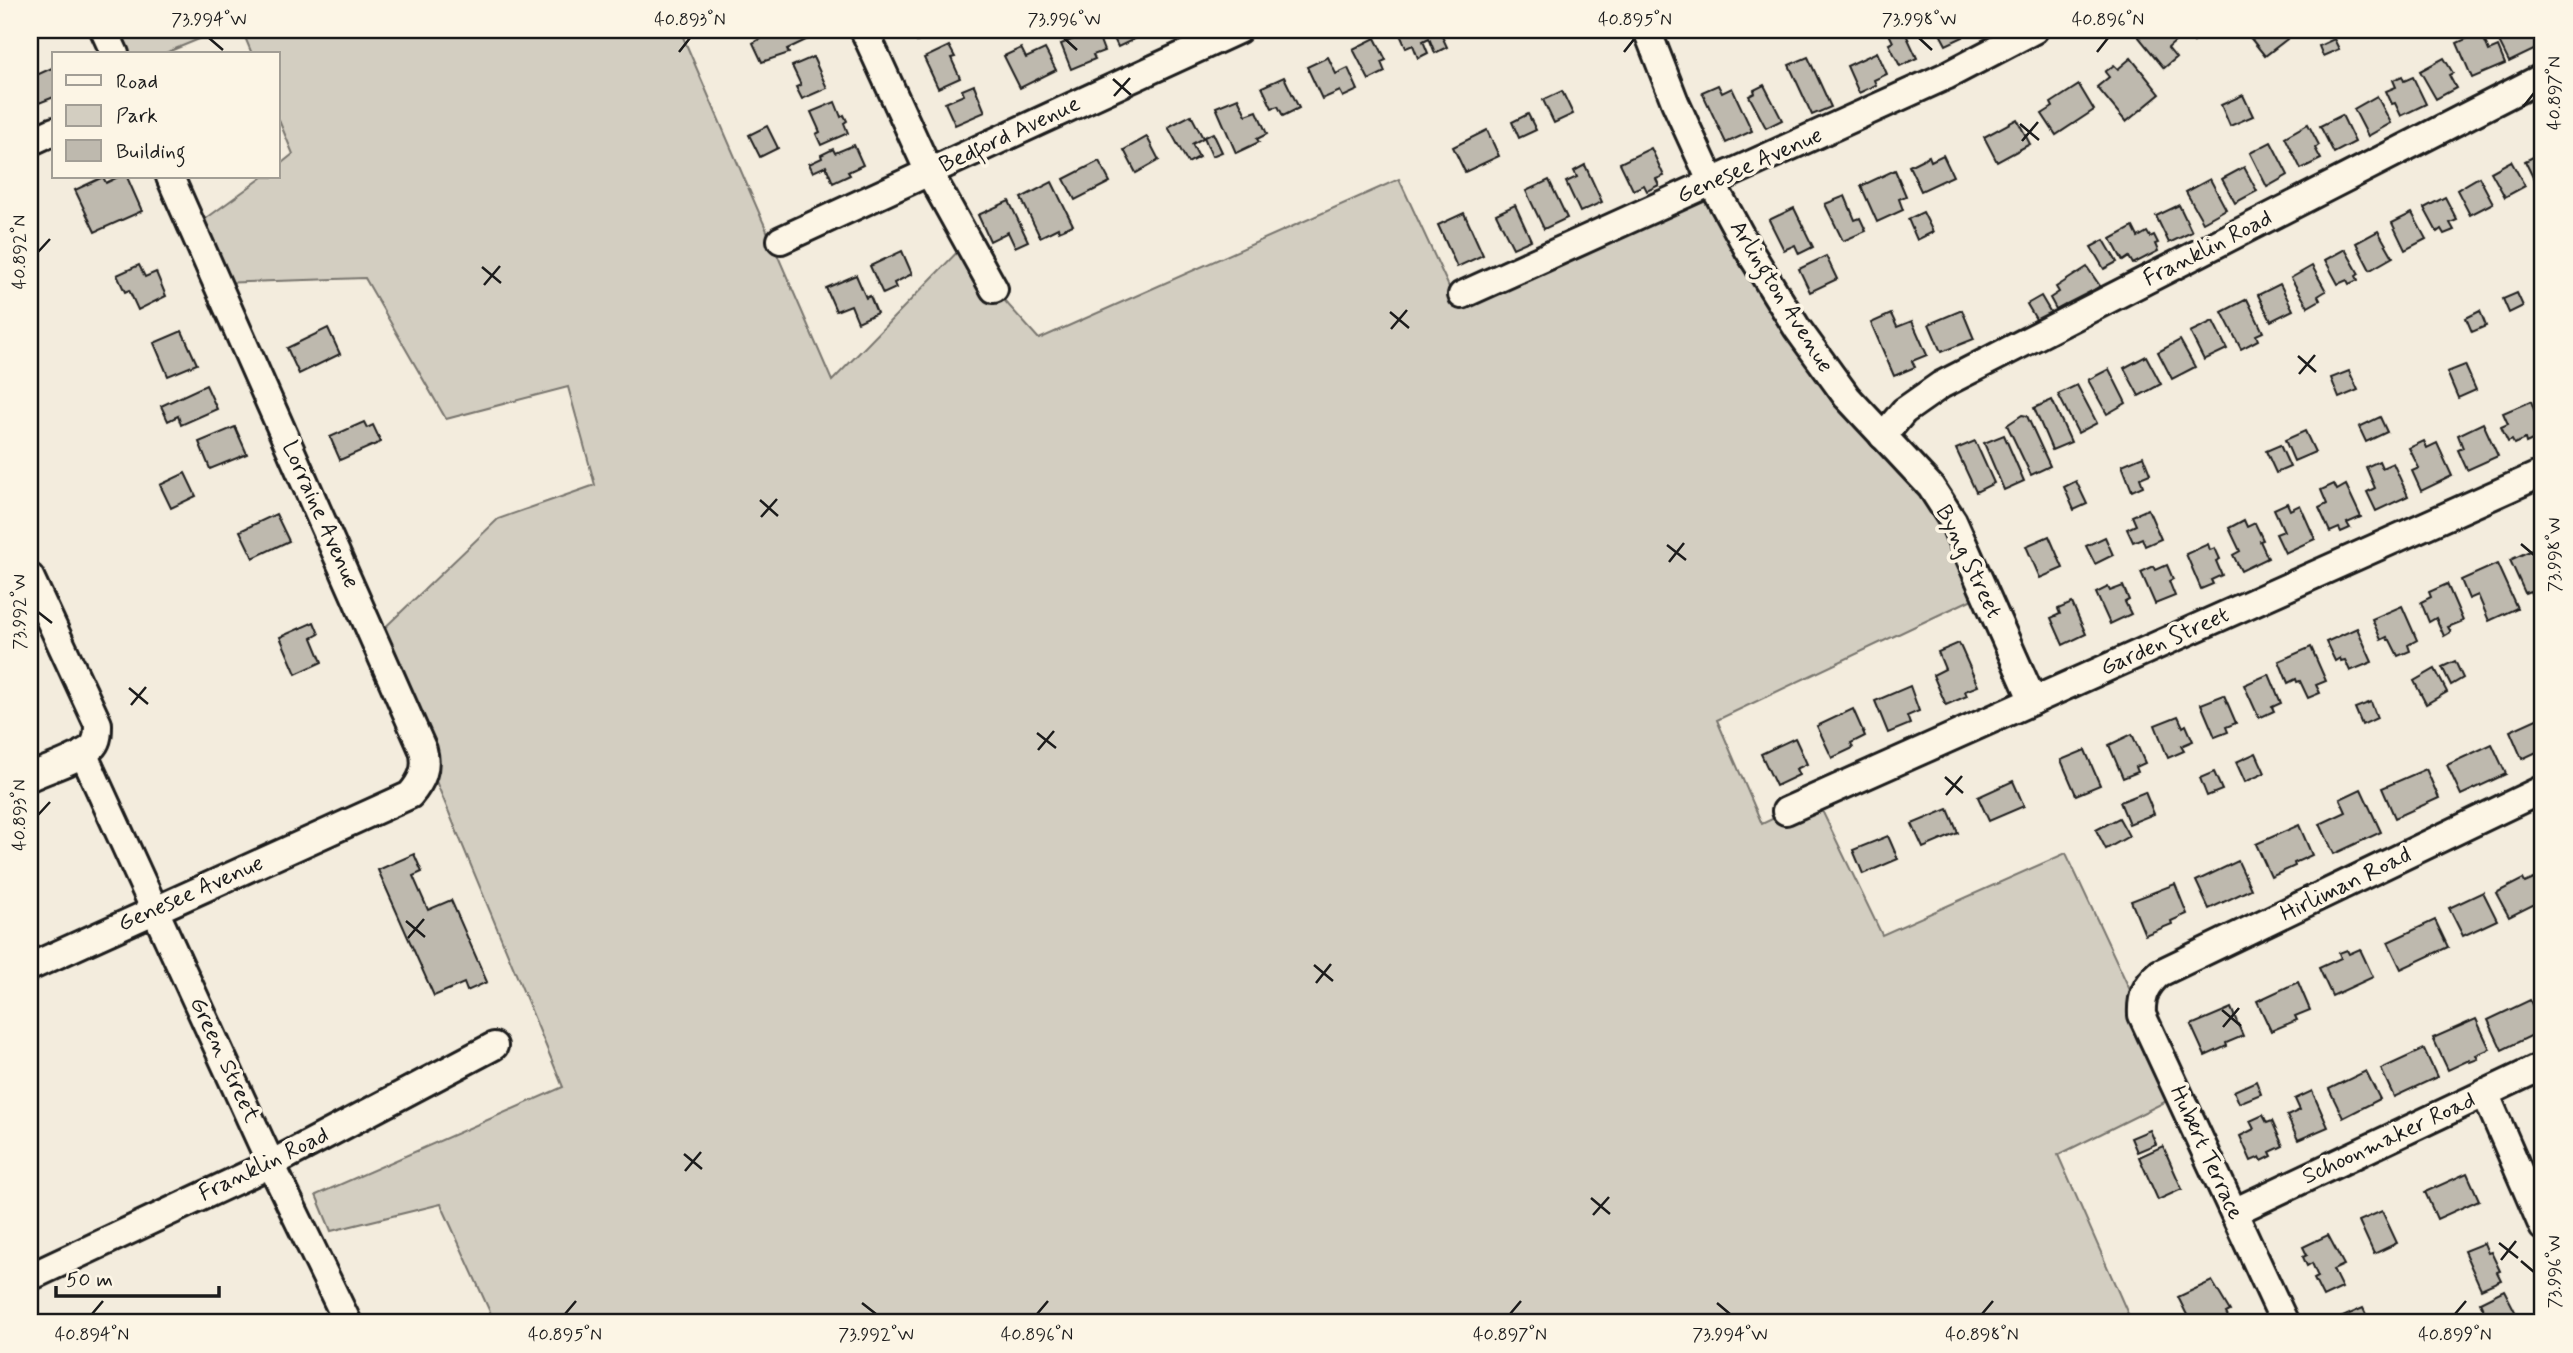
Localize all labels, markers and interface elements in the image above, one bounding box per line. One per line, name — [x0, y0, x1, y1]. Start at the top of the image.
text: 73.994°W — [171, 8, 247, 32]
text: 40.893°N — [654, 8, 726, 32]
text: 73.996°W — [1027, 8, 1101, 32]
text: 40.895°N — [1598, 8, 1672, 32]
text: 73.998°W — [1882, 8, 1956, 32]
text: 40.896°N — [2072, 8, 2144, 32]
legend — [52, 52, 280, 178]
text: 40.897°N — [2543, 56, 2567, 130]
text: Road — [116, 68, 158, 96]
street label: Bedford Avenue — [935, 89, 1086, 182]
text: Park — [116, 102, 158, 130]
street label: Genesee Avenue — [1673, 121, 1827, 211]
text: Building — [116, 138, 186, 168]
street label: Franklin Road — [2138, 204, 2278, 294]
text: 40.892°N — [8, 215, 32, 289]
street label: Arlington Avenue — [1720, 215, 1840, 380]
street label: Lorraine Avenue — [274, 437, 366, 593]
street label: Byng Street — [1928, 500, 2008, 624]
text: 73.998°W — [2543, 518, 2567, 592]
text: 73.992°W — [8, 574, 32, 650]
street label: Garden Street — [2096, 600, 2234, 684]
text: 40.893°N — [8, 779, 32, 851]
street label: Hirliman Road — [2276, 840, 2416, 930]
street label: Genesee Avenue — [114, 849, 268, 939]
street label: Green Street — [182, 992, 266, 1128]
street label: Hubert Terrace — [2162, 1081, 2250, 1225]
street label: Schoonmaker Road — [2298, 1086, 2480, 1192]
street label: Franklin Road — [194, 1121, 334, 1209]
text: 73.996°W — [2543, 1235, 2567, 1309]
scale bar — [56, 1255, 219, 1299]
text: 50 m — [66, 1266, 113, 1294]
text: 40.894°N — [55, 1323, 129, 1347]
text: 40.895°N — [528, 1323, 602, 1347]
text: 73.992°W — [838, 1323, 914, 1347]
text: 40.896°N — [1001, 1323, 1073, 1347]
text: 40.897°N — [1473, 1323, 1547, 1347]
text: 73.994°W — [1692, 1323, 1768, 1347]
text: 40.898°N — [1945, 1323, 2019, 1347]
text: 40.899°N — [2418, 1323, 2492, 1347]

